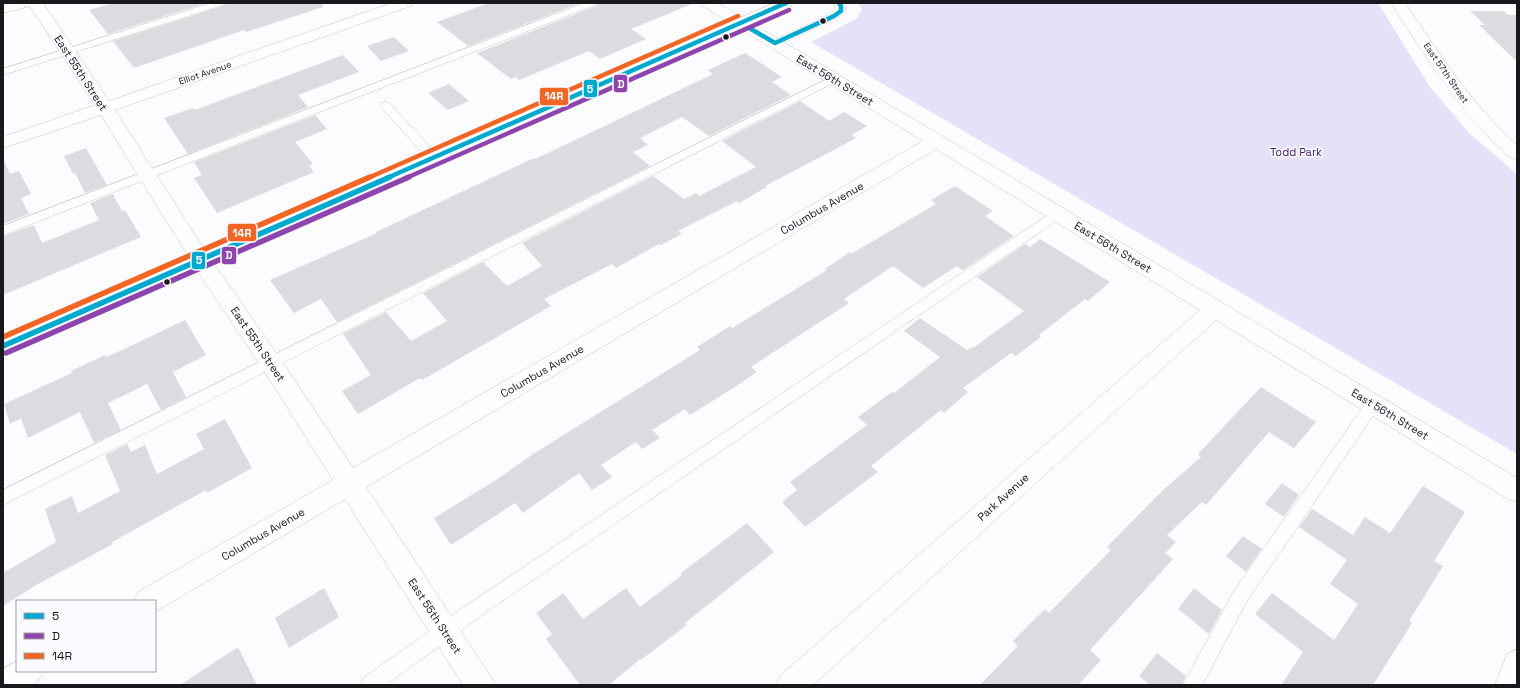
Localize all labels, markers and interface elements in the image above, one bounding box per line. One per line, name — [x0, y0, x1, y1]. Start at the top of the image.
unlabelled marker — [818, 16, 828, 26]
unlabelled marker — [721, 32, 731, 42]
street label: East 55th Street — [51, 33, 111, 113]
street label: East 57th Street — [1421, 40, 1471, 106]
street label: East 56th Street — [794, 51, 876, 109]
street label: Elliot Avenue — [177, 58, 233, 88]
line badge: D — [613, 74, 628, 93]
text: D — [617, 77, 625, 91]
line badge: 5 — [583, 79, 598, 98]
text: 5 — [587, 82, 594, 96]
line badge: 14R — [539, 87, 569, 106]
text: 14R — [545, 89, 564, 103]
park label: Todd Park — [1270, 145, 1322, 159]
street label: Columbus Avenue — [778, 178, 866, 238]
street label: East 56th Street — [1072, 218, 1154, 276]
line badge: 14R — [227, 223, 257, 242]
text: 14R — [233, 226, 252, 240]
line badge: D — [221, 246, 237, 265]
text: D — [225, 248, 233, 262]
line badge: 5 — [191, 251, 206, 270]
text: 5 — [196, 253, 203, 267]
unlabelled marker — [162, 277, 172, 287]
street label: East 55th Street — [228, 304, 288, 384]
street label: Columbus Avenue — [498, 341, 586, 401]
street label: East 56th Street — [1349, 385, 1431, 443]
street label: Park Avenue — [974, 470, 1032, 524]
street label: Columbus Avenue — [219, 504, 307, 564]
street label: East 55th Street — [405, 576, 465, 656]
legend — [16, 600, 156, 672]
text: 5 — [52, 608, 59, 624]
text: D — [52, 628, 60, 644]
text: 14R — [52, 648, 72, 664]

